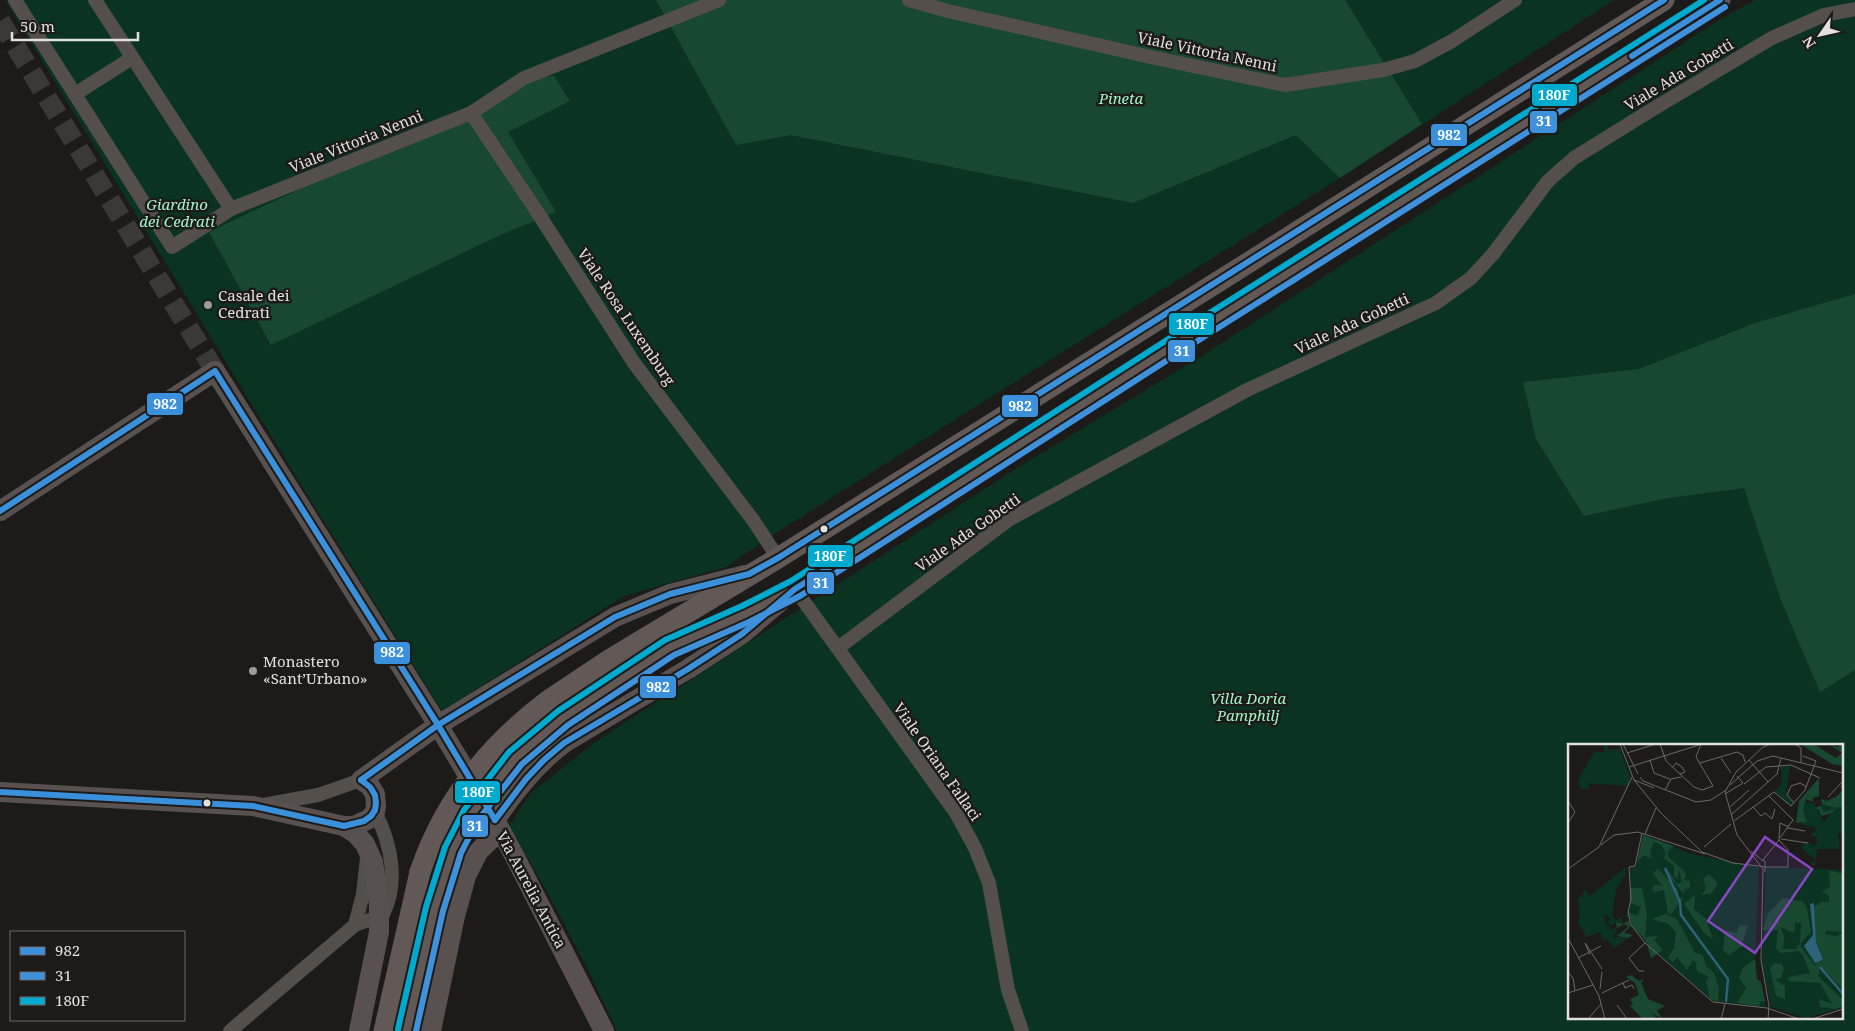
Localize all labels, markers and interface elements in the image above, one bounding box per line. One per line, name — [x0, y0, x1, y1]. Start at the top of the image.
scale bar — [12, 10, 139, 42]
north arrow — [1795, 10, 1845, 60]
text: 50 m — [20, 16, 55, 36]
street label: Viale Vittoria Nenni — [1136, 26, 1279, 76]
text: N — [1798, 33, 1820, 52]
street label: Viale Ada Gobetti — [1620, 34, 1737, 115]
line badge: 180F — [1531, 83, 1578, 107]
text: 180F — [1538, 85, 1571, 104]
park label: Pineta — [1098, 88, 1144, 108]
street label: Viale Vittoria Nenni — [286, 105, 425, 177]
line badge: 31 — [1529, 110, 1558, 134]
text: 31 — [1536, 111, 1552, 130]
line badge: 982 — [1430, 123, 1468, 147]
text: 982 — [1437, 125, 1461, 144]
park label: Giardino dei Cedrati — [139, 194, 215, 231]
street label: Viale Rosa Luxemburg — [573, 244, 680, 389]
place label: Casale dei Cedrati — [218, 285, 290, 322]
street label: Viale Ada Gobetti — [1291, 288, 1412, 358]
marker: Casale dei Cedrati — [202, 299, 214, 311]
line badge: 180F — [1168, 312, 1215, 336]
text: 180F — [1176, 314, 1209, 333]
line badge: 31 — [1167, 339, 1196, 363]
text: 31 — [1174, 341, 1190, 360]
line badge: 982 — [146, 392, 184, 416]
text: 982 — [153, 394, 177, 413]
line badge: 982 — [1001, 394, 1039, 418]
text: 982 — [1008, 396, 1032, 415]
street label: Viale Ada Gobetti — [911, 488, 1024, 576]
unlabelled marker — [819, 524, 829, 534]
line badge: 180F — [807, 544, 854, 568]
text: 180F — [814, 546, 847, 565]
line badge: 31 — [806, 571, 835, 595]
text: 31 — [813, 573, 829, 592]
line badge: 982 — [373, 641, 411, 665]
text: 982 — [380, 642, 404, 661]
place label: Monastero «Sant’Urbano» — [263, 651, 368, 688]
marker: Monastero «Sant’Urbano» — [247, 665, 259, 677]
line badge: 982 — [639, 675, 677, 699]
text: 982 — [646, 677, 670, 696]
park label: Villa Doria Pamphilj — [1210, 688, 1286, 725]
street label: Viale Oriana Fallaci — [889, 698, 986, 825]
inset map — [1568, 744, 1842, 1018]
line badge: 180F — [454, 780, 501, 804]
text: 180F — [462, 782, 495, 801]
unlabelled marker — [202, 798, 212, 808]
line badge: 31 — [461, 814, 489, 838]
text: 31 — [467, 816, 483, 835]
street label: Via Aurelia Antica — [493, 827, 571, 952]
legend — [10, 931, 185, 1021]
text: 982 — [55, 940, 80, 960]
text: 31 — [55, 965, 72, 985]
text: 180F — [55, 990, 89, 1010]

